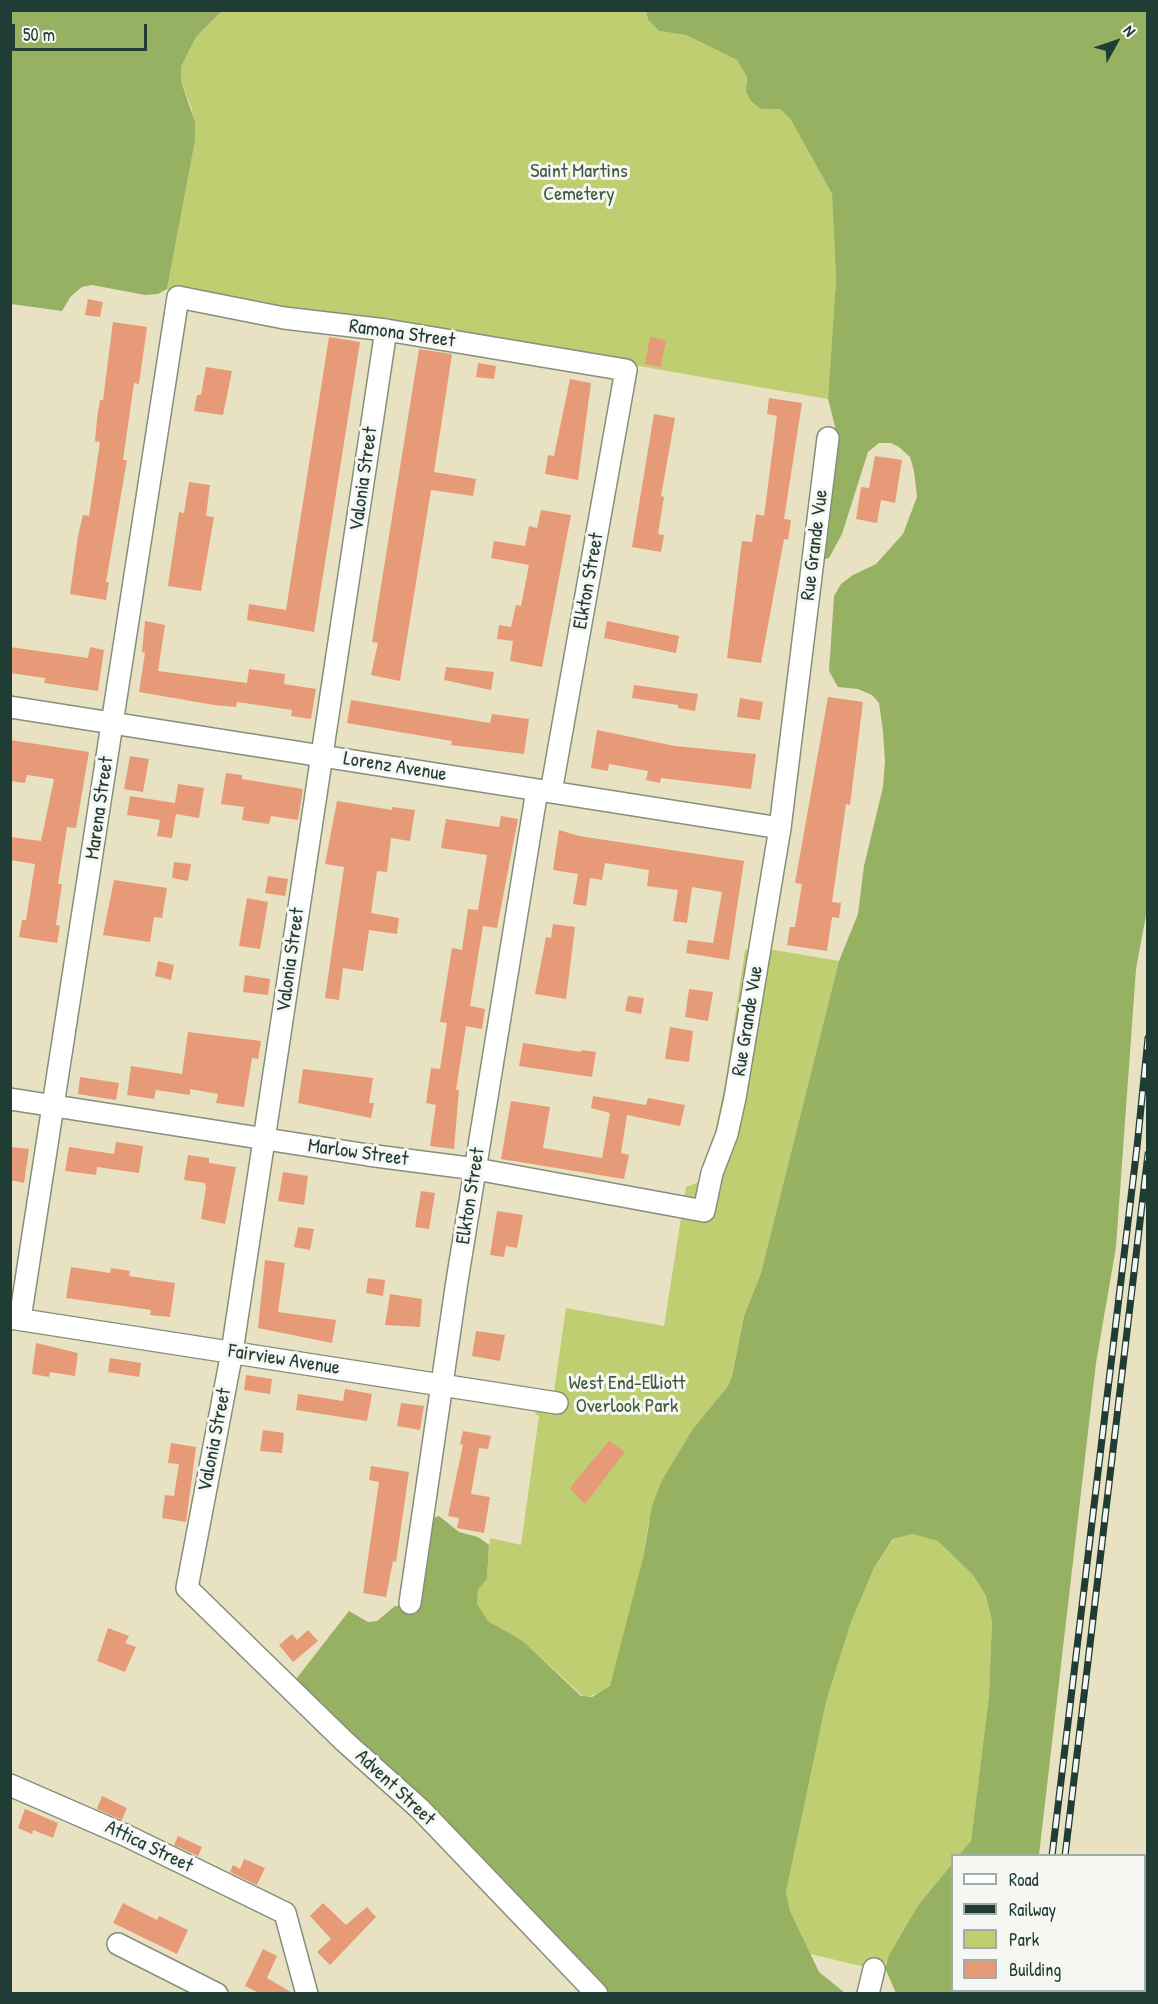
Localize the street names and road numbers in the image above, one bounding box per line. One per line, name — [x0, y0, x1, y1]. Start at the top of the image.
street label: Ramona Street — [348, 315, 456, 353]
street label: Valonia Street — [345, 425, 383, 533]
street label: Rue Grande Vue — [796, 488, 834, 602]
street label: Elkton Street — [569, 531, 609, 631]
street label: Lorenz Avenue — [342, 747, 448, 787]
street label: Marena Street — [81, 755, 119, 861]
street label: Valonia Street — [272, 906, 310, 1014]
street label: Rue Grande Vue — [727, 964, 769, 1078]
street label: Marlow Street — [306, 1134, 410, 1172]
street label: Elkton Street — [452, 1146, 490, 1246]
street label: Fairview Avenue — [227, 1339, 341, 1381]
street label: Valonia Street — [193, 1386, 237, 1494]
street label: Advent Street — [350, 1745, 440, 1831]
street label: Attica Street — [101, 1815, 197, 1879]

